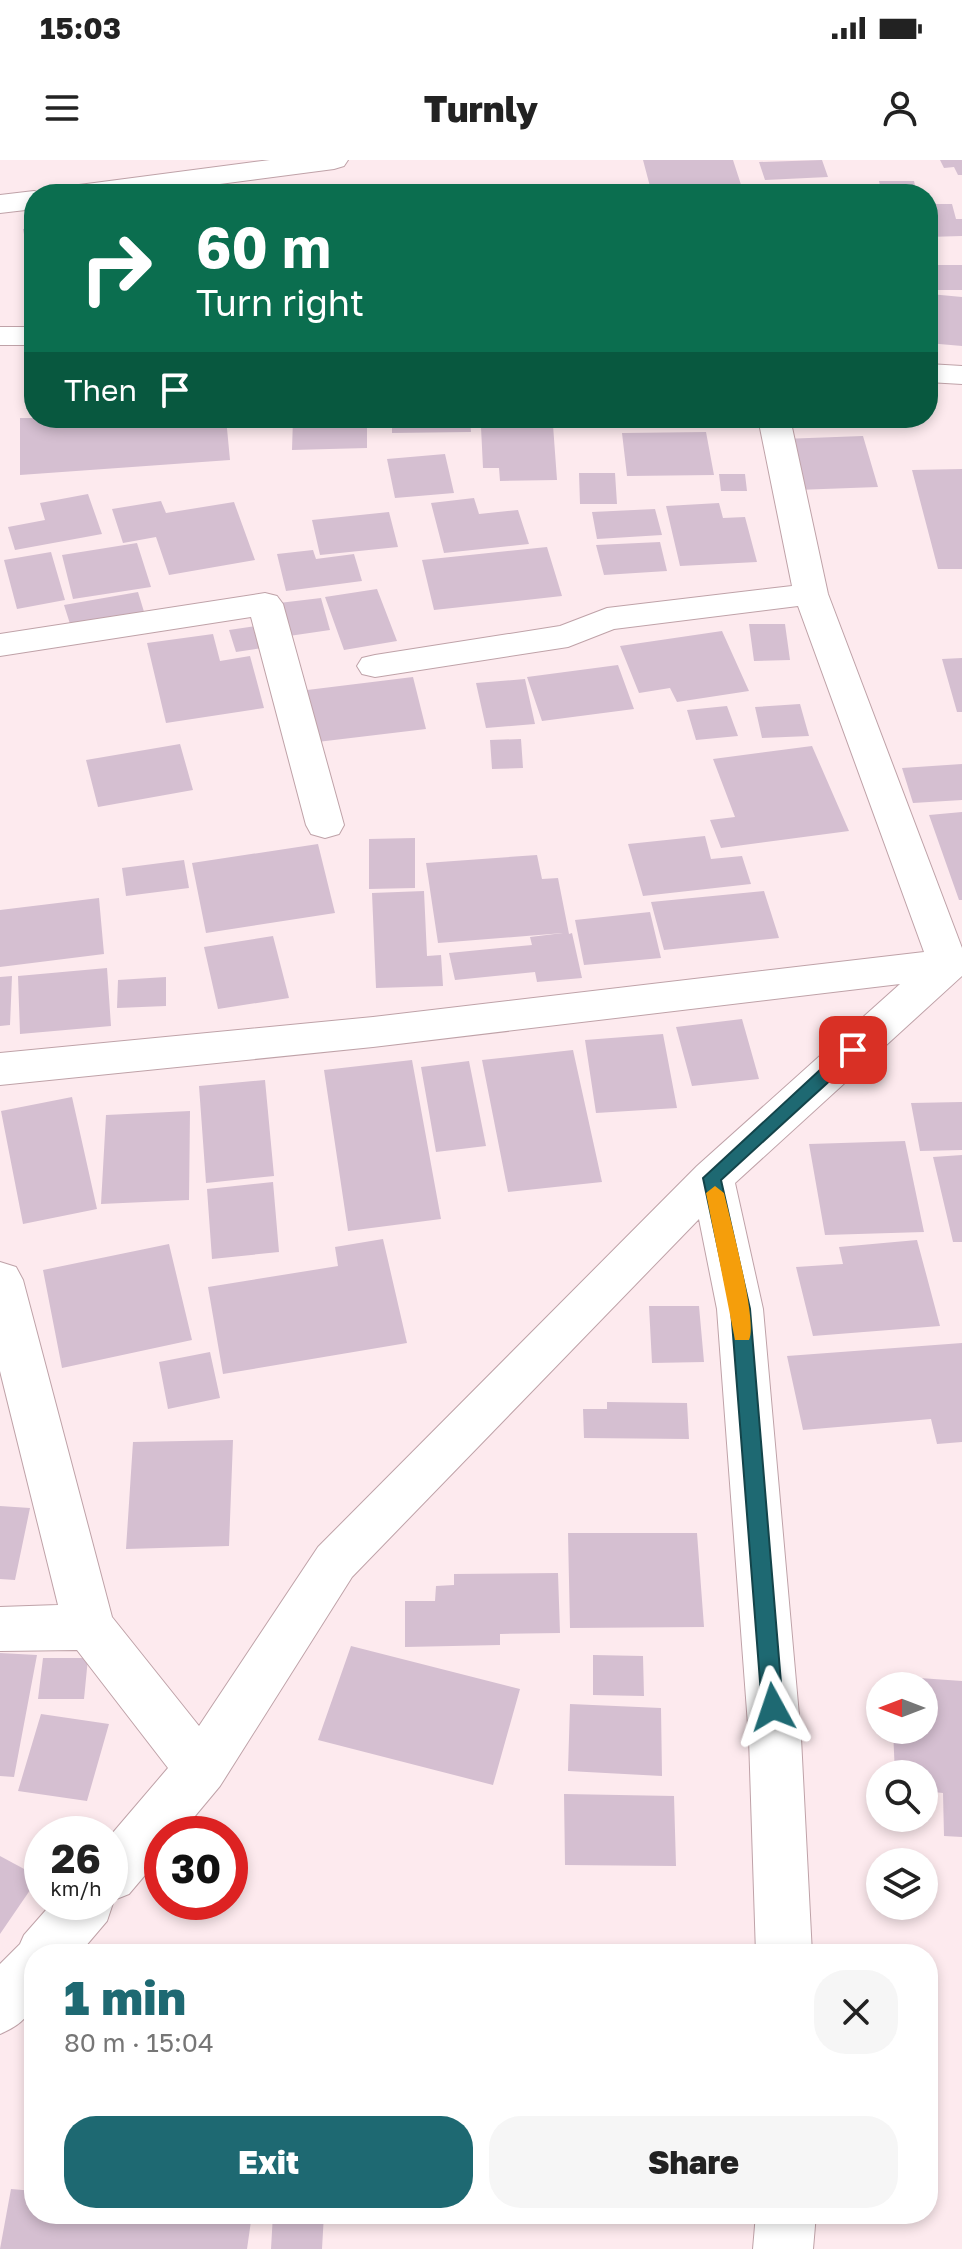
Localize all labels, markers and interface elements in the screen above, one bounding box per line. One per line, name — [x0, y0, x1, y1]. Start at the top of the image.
text: 15:03 — [40, 10, 121, 46]
icon: menu — [40, 86, 84, 130]
icon: person — [878, 86, 922, 130]
text: Turnly — [424, 87, 538, 130]
text: 60 m — [196, 213, 331, 280]
icon: right — [64, 216, 168, 320]
text: Turn right — [196, 281, 364, 324]
icon: arrive — [153, 368, 197, 412]
text: Then — [64, 372, 137, 408]
pin — [819, 1016, 887, 1084]
icon: arrive — [831, 1028, 875, 1072]
position arrow — [731, 1665, 815, 1749]
north arrow — [866, 1672, 938, 1744]
map controls — [866, 1672, 938, 1920]
button: search — [866, 1760, 938, 1832]
speed limit sign: 30 — [144, 1816, 248, 1920]
text: 26 — [51, 1834, 101, 1882]
button: layers — [866, 1848, 938, 1920]
text: km/h — [51, 1876, 101, 1900]
text: 1 min — [64, 1968, 186, 2026]
button: close — [814, 1970, 898, 2054]
text: 80 m · 15:04 — [64, 2027, 214, 2058]
button: Exit — [64, 2116, 473, 2208]
button: Share — [489, 2116, 898, 2208]

